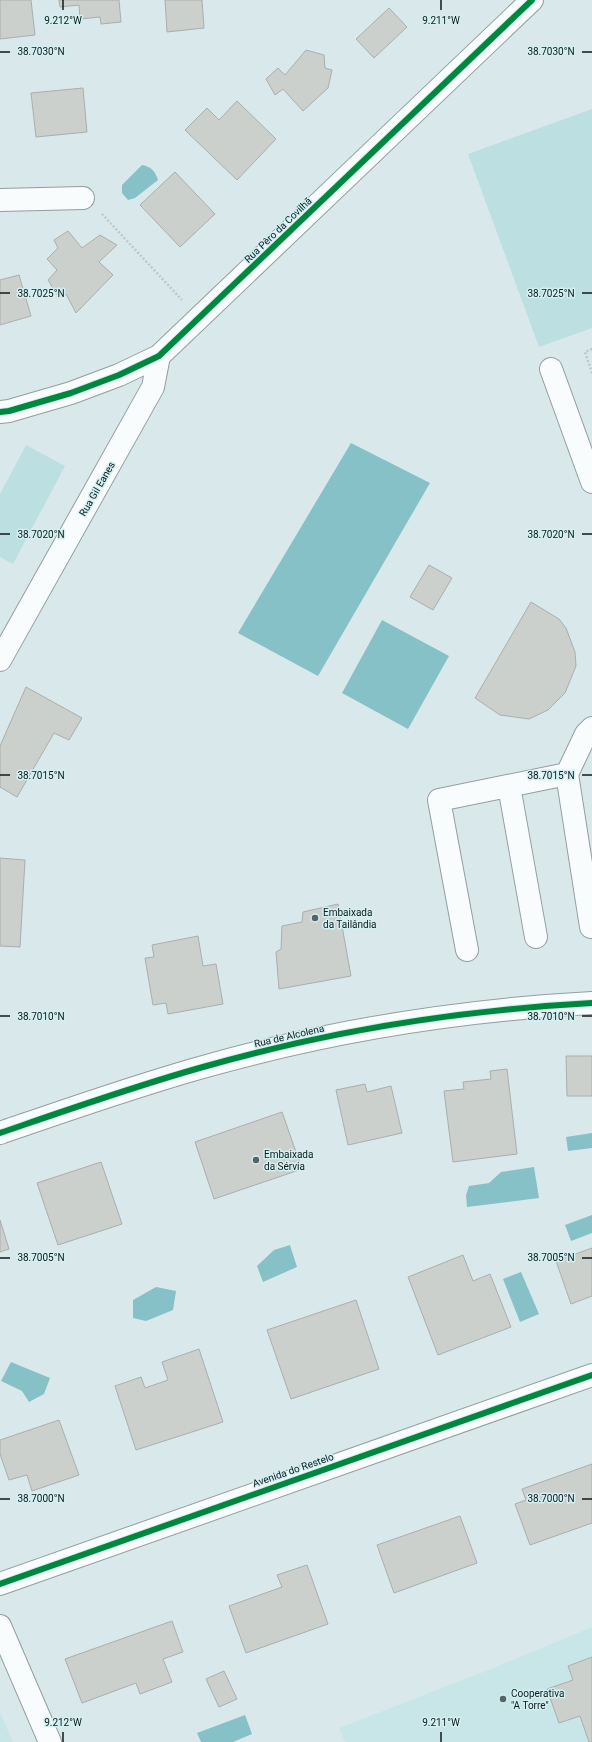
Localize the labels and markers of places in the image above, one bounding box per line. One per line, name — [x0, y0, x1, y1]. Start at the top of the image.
place label: Embaixada da Tailândia — [323, 907, 377, 930]
marker: Embaixada da Tailândia — [310, 913, 320, 923]
place label: Embaixada da Sérvia — [264, 1149, 313, 1172]
marker: Embaixada da Sérvia — [251, 1155, 261, 1165]
place label: Cooperativa "A Torre" — [511, 1688, 564, 1711]
marker: Cooperativa "A Torre" — [498, 1694, 508, 1704]

